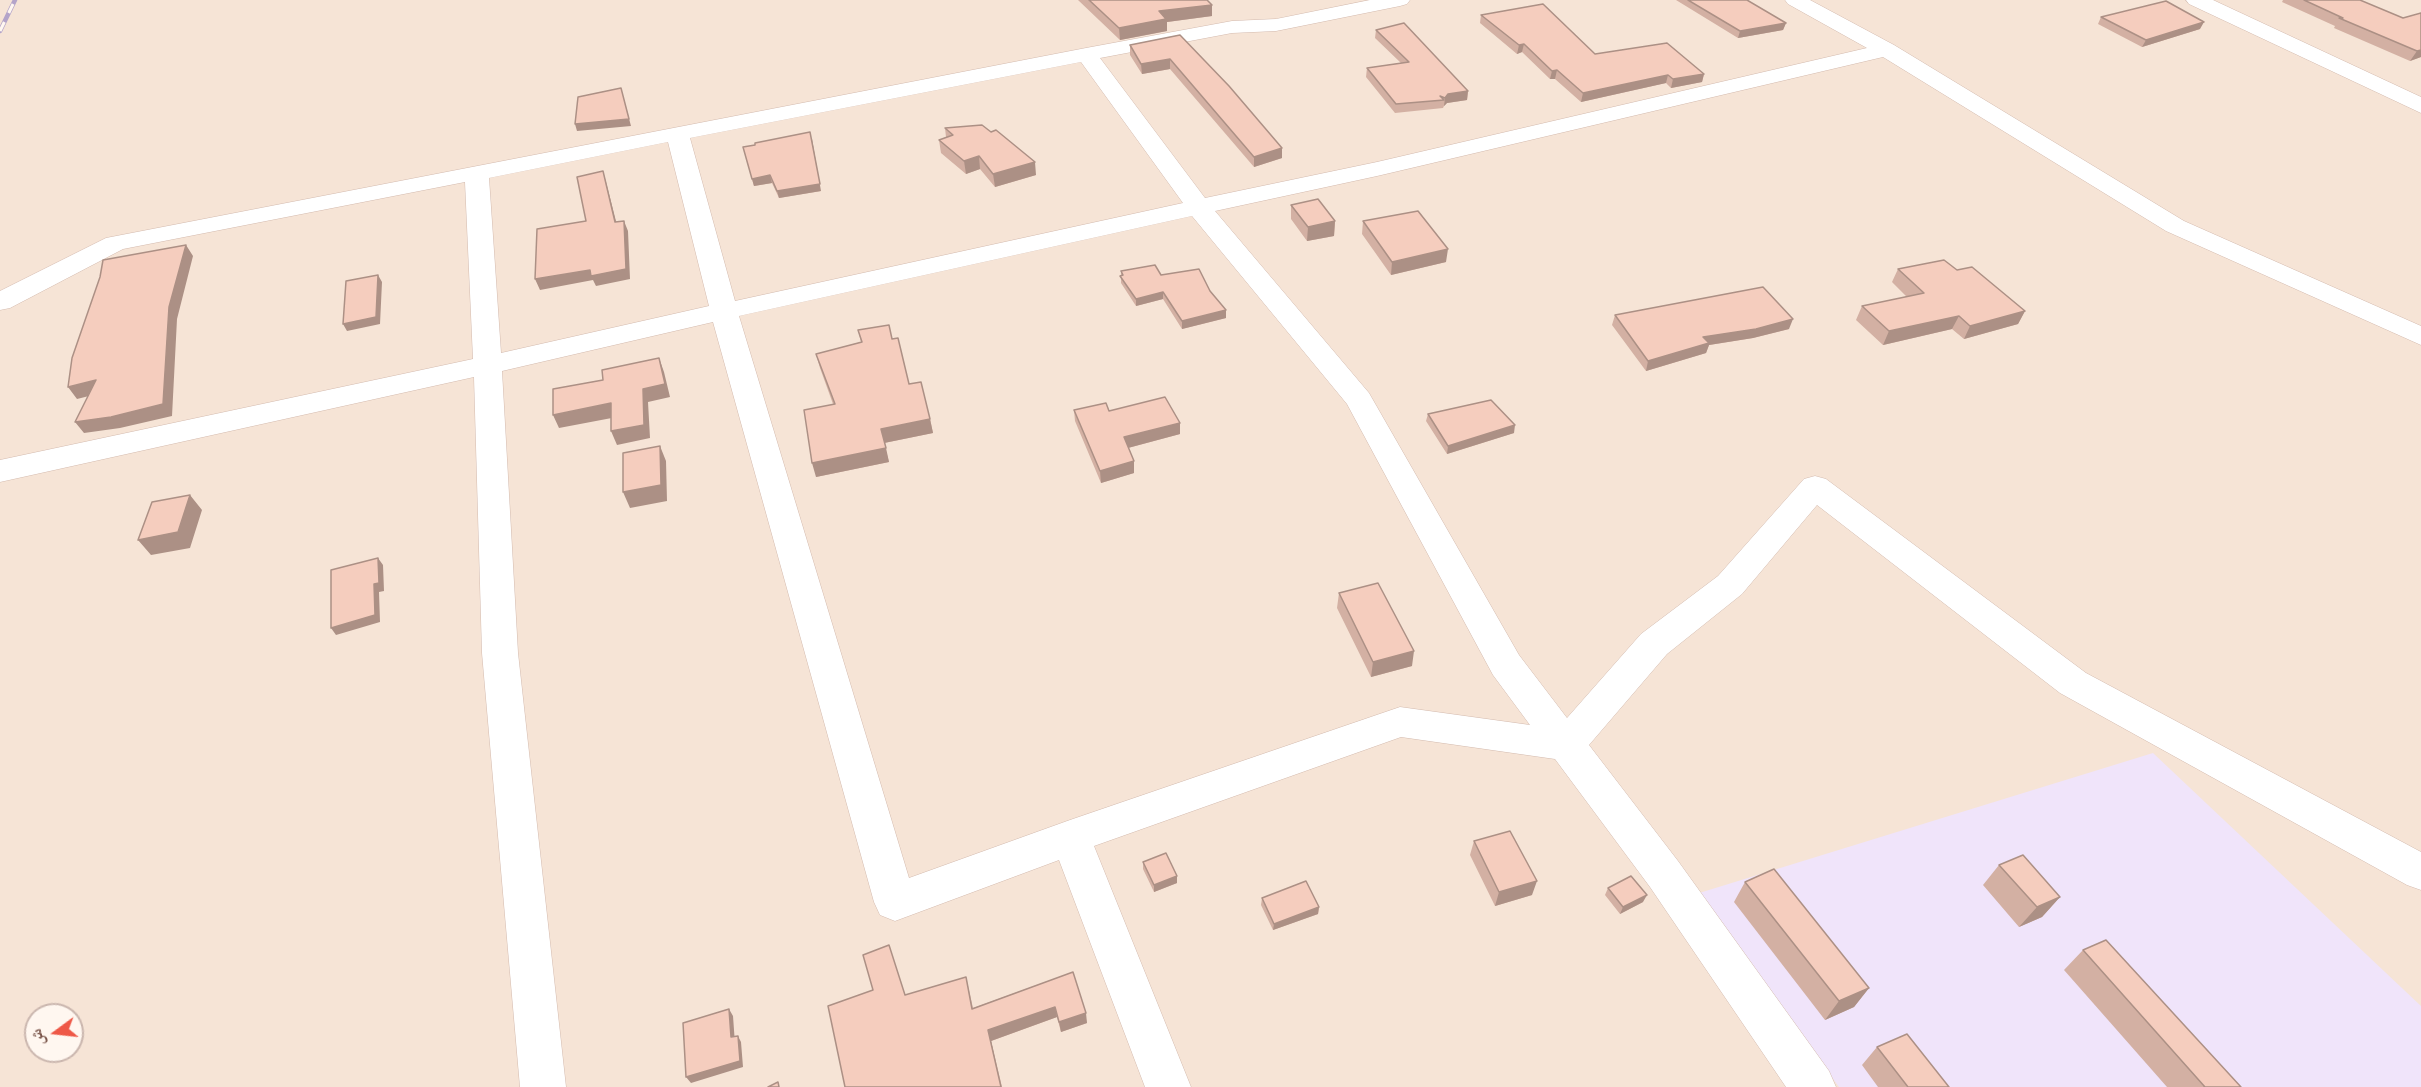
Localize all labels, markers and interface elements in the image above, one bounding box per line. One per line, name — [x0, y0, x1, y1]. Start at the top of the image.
north arrow — [24, 1003, 84, 1063]
text: ش — [27, 1026, 50, 1048]

